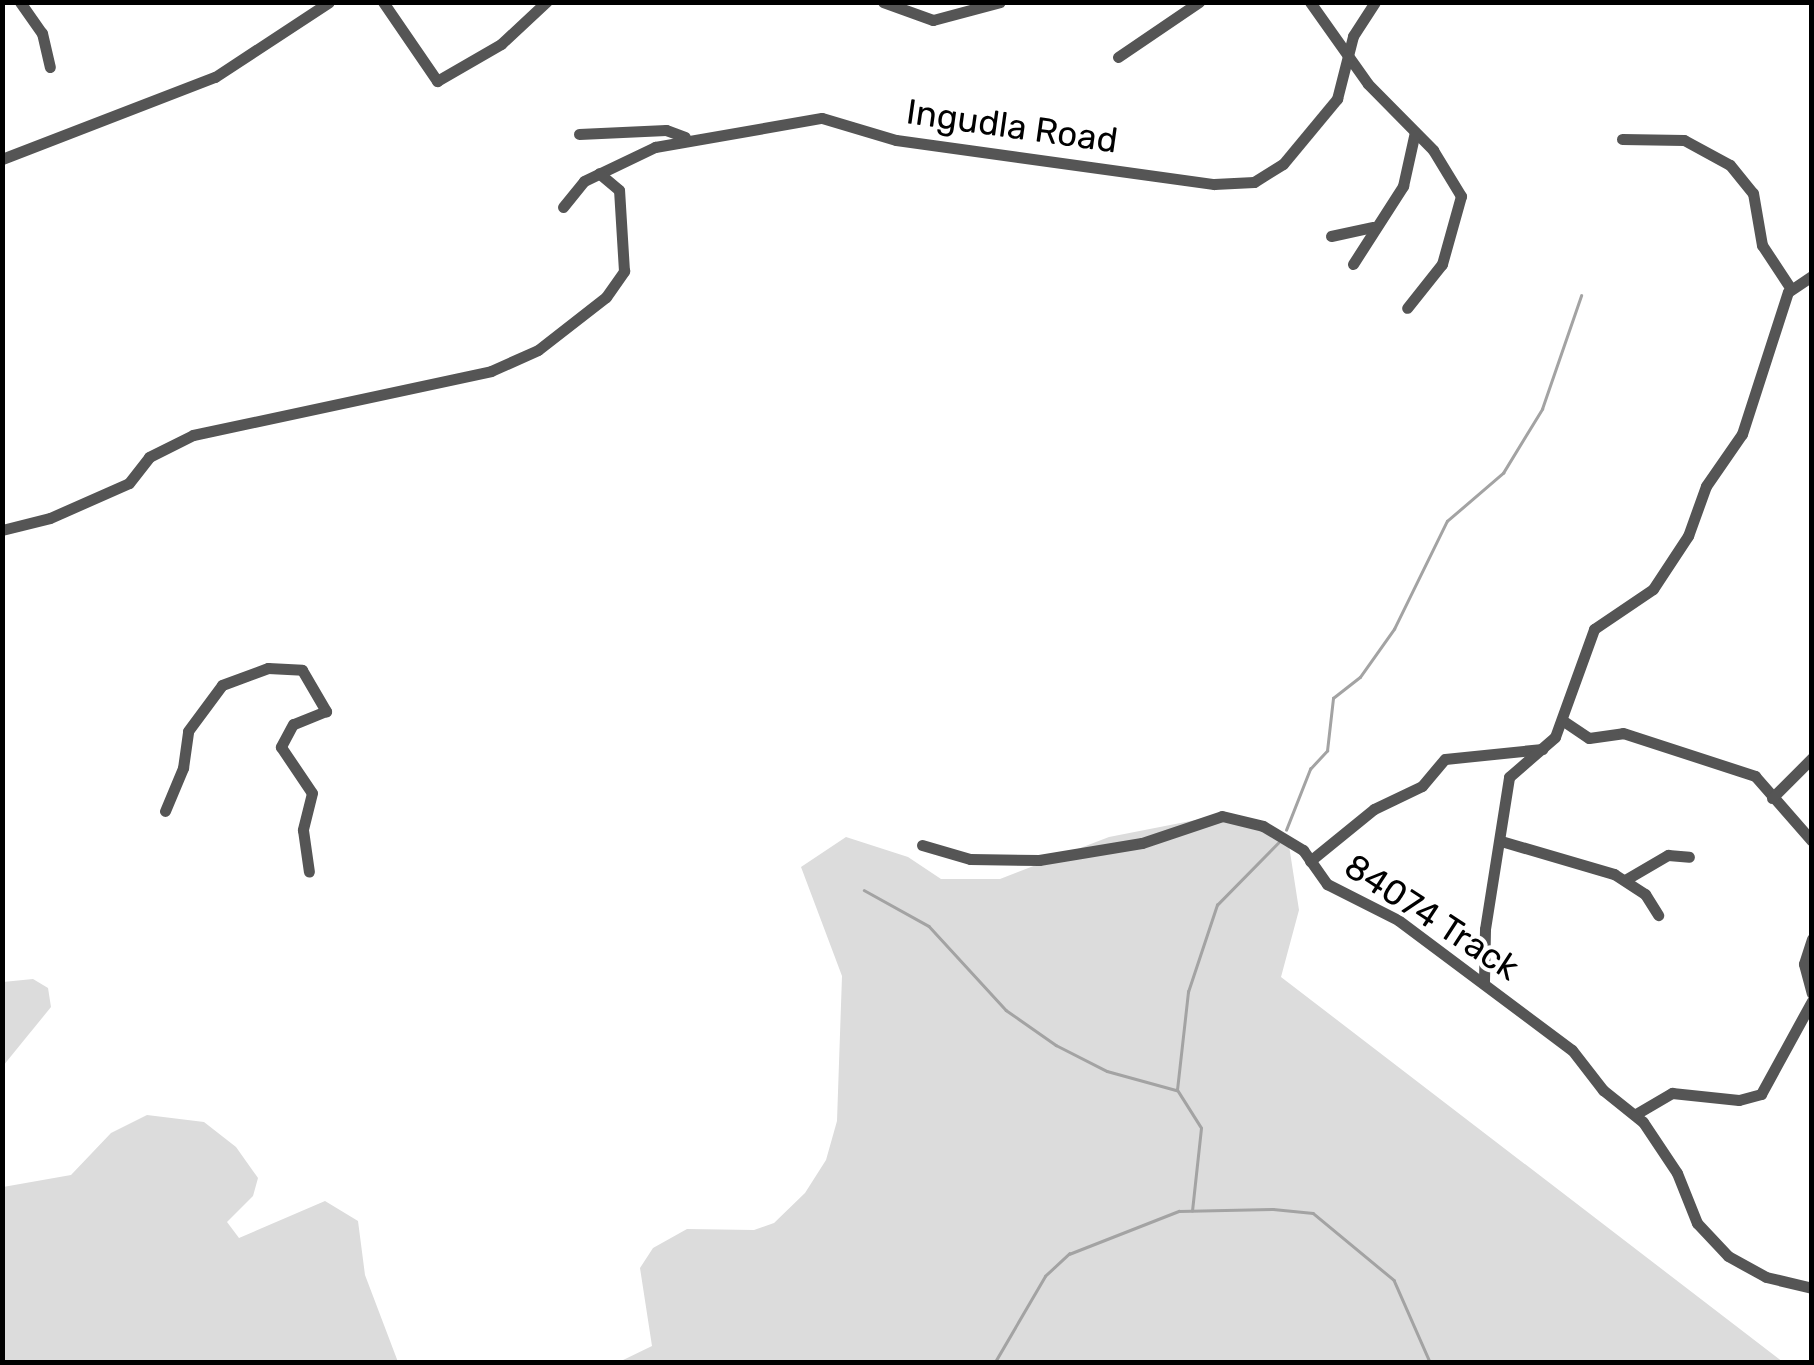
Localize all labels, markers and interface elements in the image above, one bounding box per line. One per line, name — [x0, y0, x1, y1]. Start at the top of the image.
street label: Ingudla Road — [904, 90, 1120, 162]
street label: 84074 Track — [1337, 845, 1527, 989]

